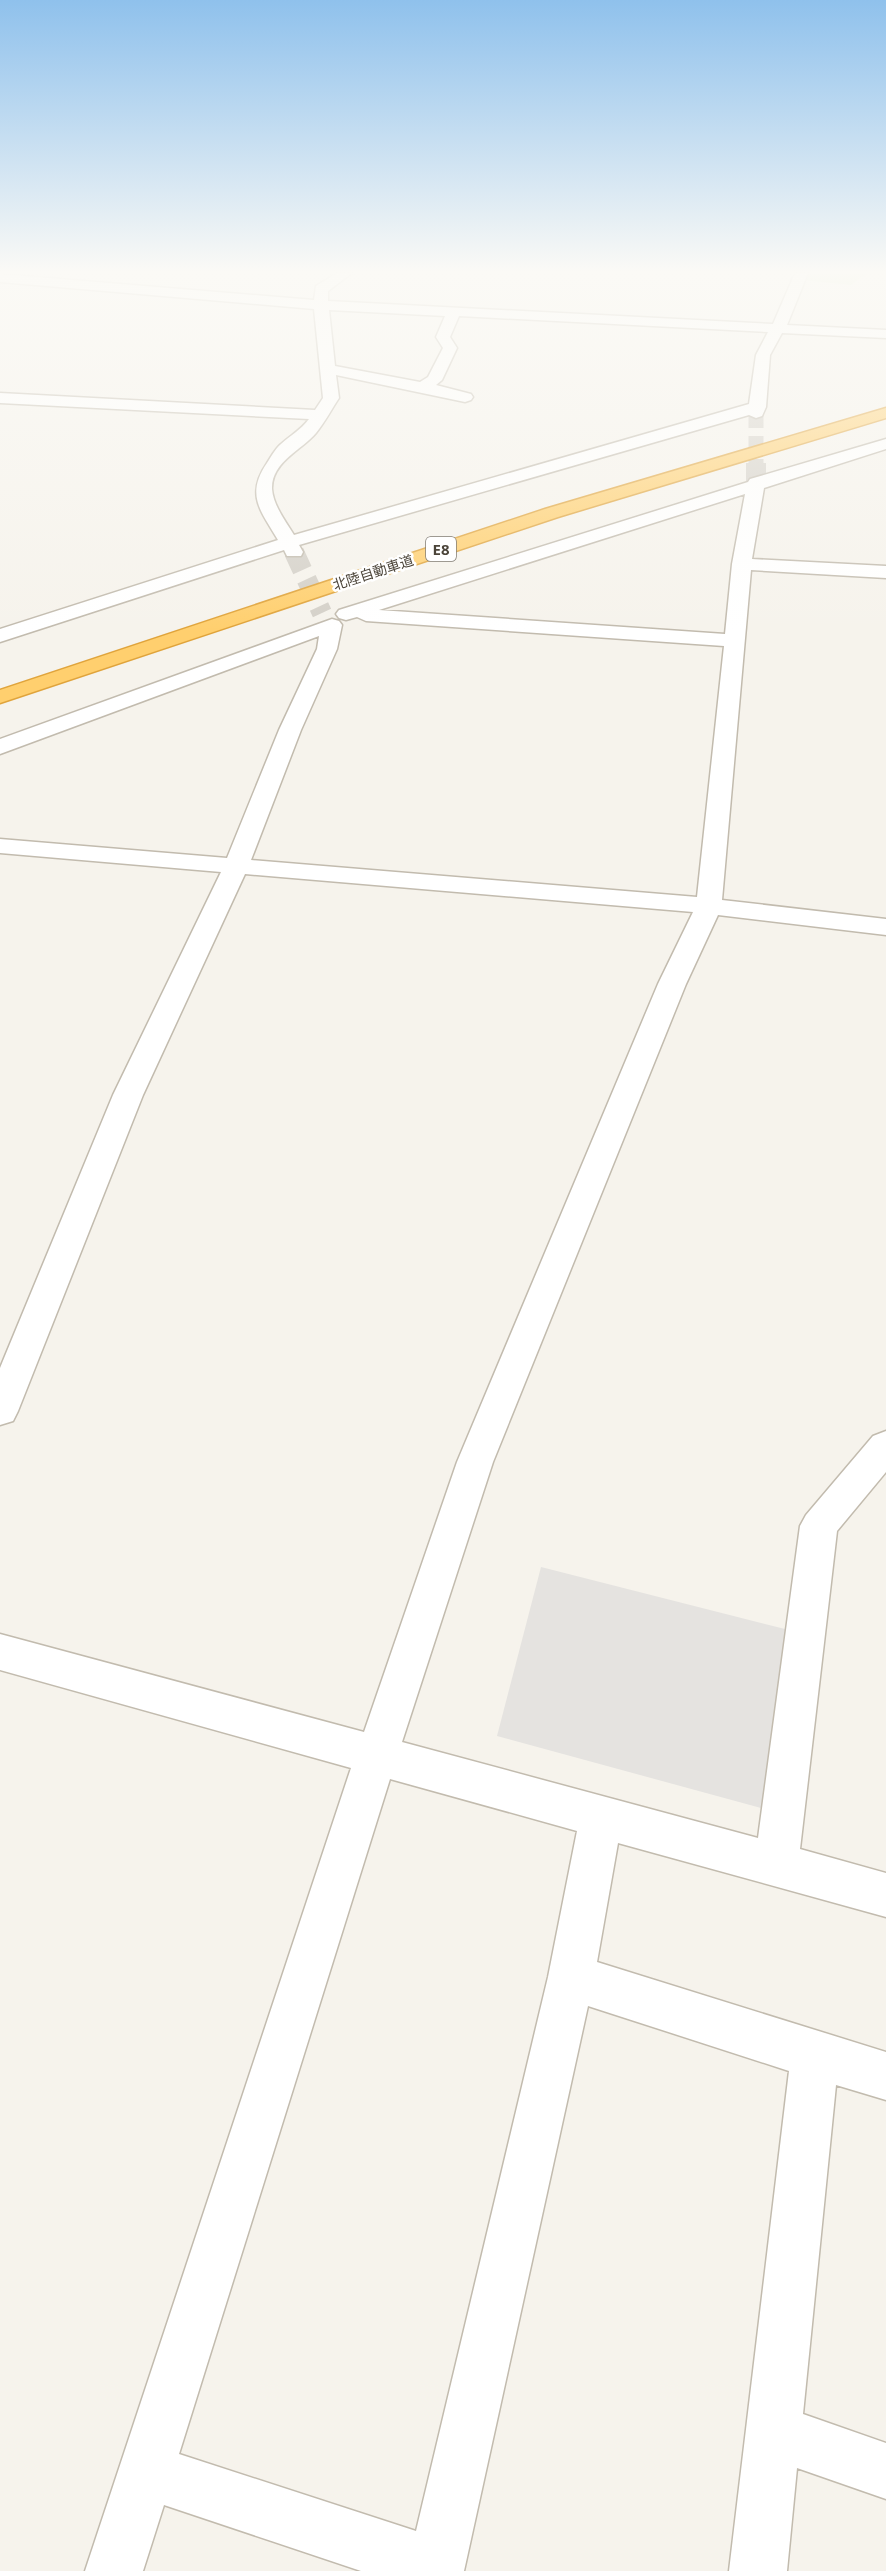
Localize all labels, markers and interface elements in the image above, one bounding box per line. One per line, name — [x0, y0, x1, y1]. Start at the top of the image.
road number: E8 — [426, 537, 456, 561]
street label: 北陸自動車道 — [330, 550, 416, 594]

